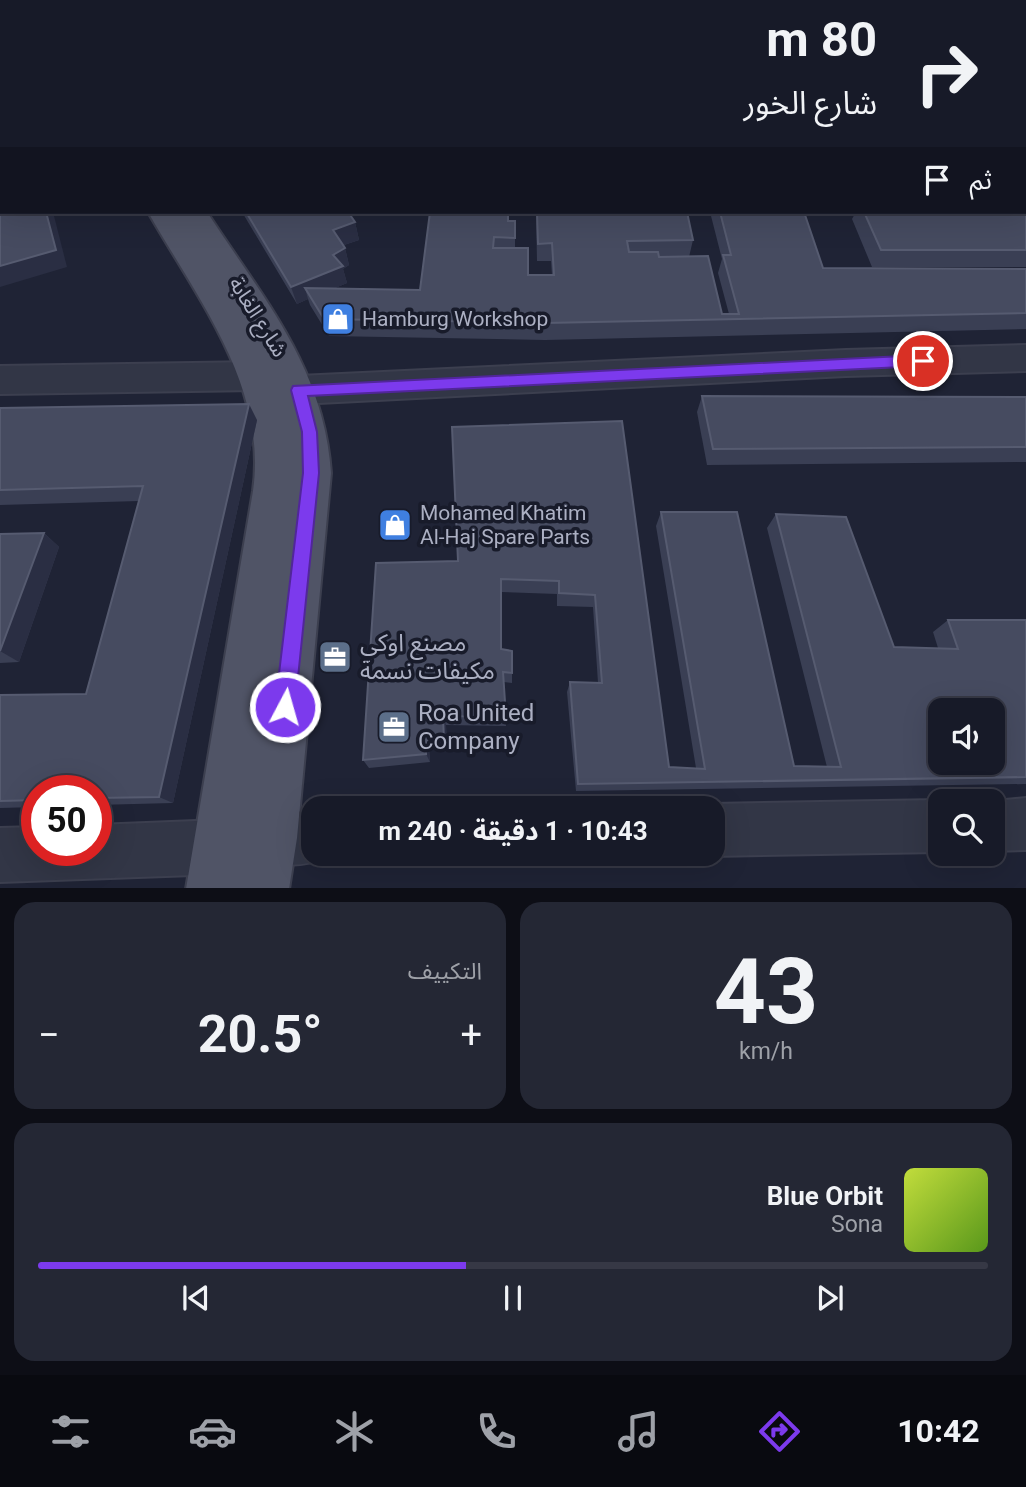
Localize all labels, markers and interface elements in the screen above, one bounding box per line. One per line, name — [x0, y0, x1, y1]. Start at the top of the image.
text: 80 m — [766, 11, 877, 68]
icon: right — [901, 28, 992, 119]
text: شارع الخور — [744, 84, 877, 122]
icon: arrive — [918, 161, 956, 199]
text: ثم — [970, 165, 992, 195]
street label: شارع الغابة — [222, 273, 292, 363]
shop icon: Hamburg Workshop — [319, 300, 357, 338]
place label: Hamburg Workshop — [362, 307, 548, 331]
pin — [893, 331, 953, 391]
icon: arrive — [904, 342, 942, 380]
place label: Mohamed Khatim Al-Haj Spare Parts — [420, 501, 590, 549]
shop icon: Mohamed Khatim Al-Haj Spare Parts — [376, 506, 414, 544]
place label: مصنع اوكي مكيفات نسمة — [360, 629, 495, 685]
office icon: مصنع اوكي مكيفات نسمة — [316, 638, 354, 676]
position arrow — [248, 670, 322, 744]
map controls — [928, 698, 1005, 866]
button: sound — [928, 698, 1005, 775]
place label: Roa United Company — [418, 699, 534, 755]
office icon: Roa United Company — [375, 708, 413, 746]
speed limit sign: 50 — [21, 775, 112, 866]
button: search — [928, 789, 1005, 866]
text: 10:43 · 1 دقيقة · 240 m — [378, 816, 648, 846]
text: 43 — [714, 939, 818, 1045]
text: التكييف — [408, 958, 482, 985]
text: 20.5° — [198, 1004, 323, 1065]
text: − — [38, 1013, 60, 1057]
text: + — [460, 1013, 482, 1057]
text: km/h — [739, 1038, 793, 1065]
text: Blue Orbit — [767, 1181, 883, 1211]
text: Sona — [831, 1211, 883, 1238]
icon: previous — [177, 1279, 215, 1317]
icon: pause — [494, 1279, 532, 1317]
icon: next — [811, 1279, 849, 1317]
icon: filters — [46, 1407, 95, 1456]
icon: car — [188, 1407, 237, 1456]
icon: climate — [330, 1407, 379, 1456]
icon: phone — [472, 1407, 521, 1456]
icon: music — [614, 1407, 663, 1456]
icon: directions — [755, 1407, 804, 1456]
text: 10:42 — [897, 1412, 980, 1450]

